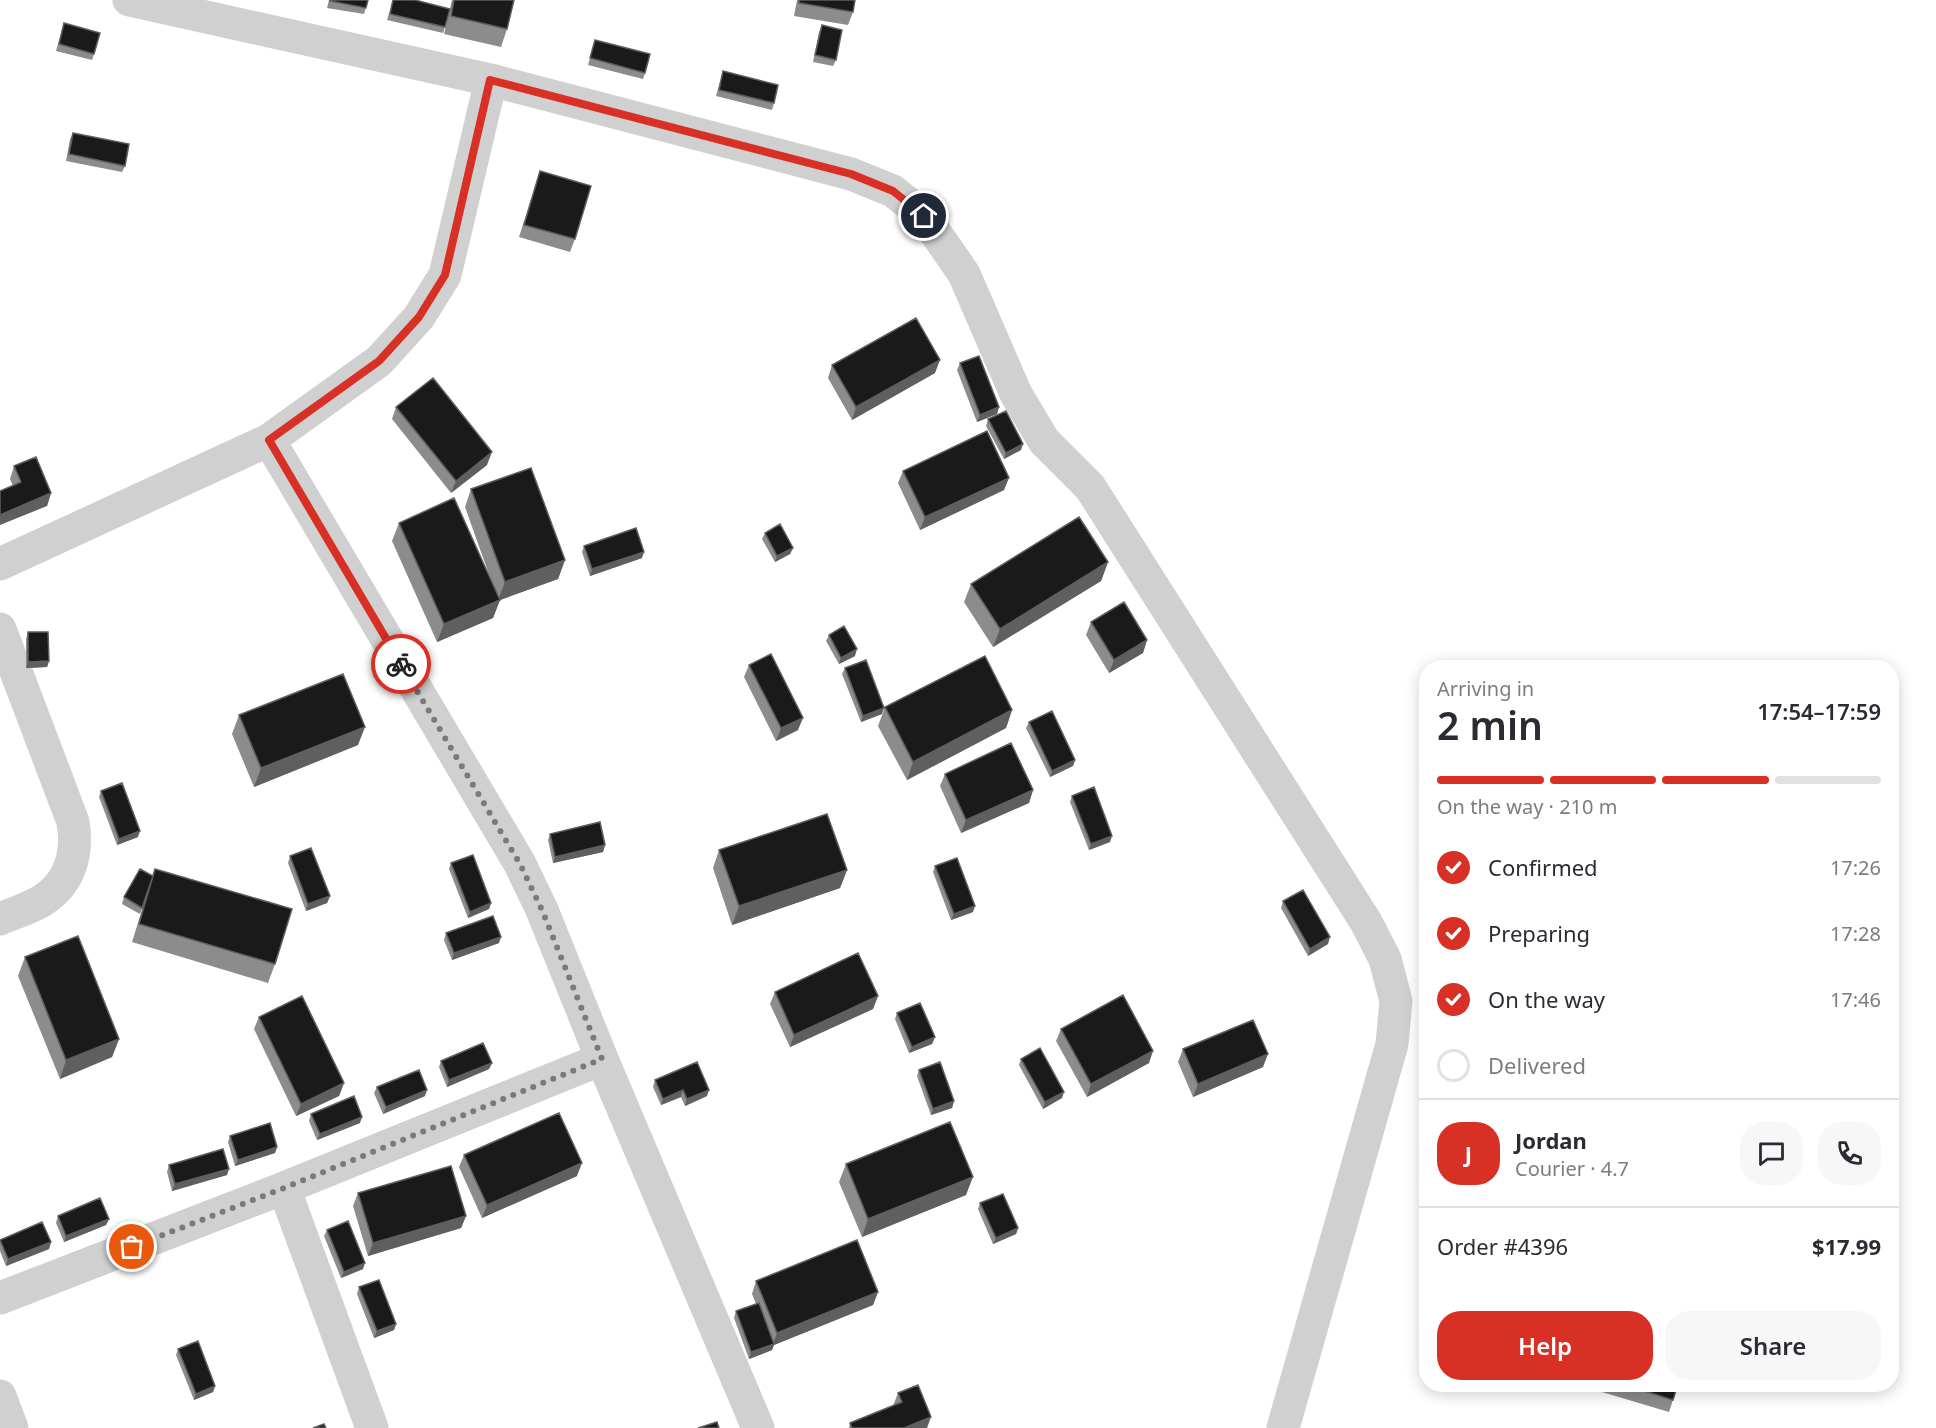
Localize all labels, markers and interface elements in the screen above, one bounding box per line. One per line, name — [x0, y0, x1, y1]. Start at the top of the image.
pin — [898, 190, 949, 241]
icon: home — [907, 199, 940, 232]
courier — [371, 634, 431, 694]
icon: bike — [385, 648, 418, 681]
text: Arriving in — [1437, 675, 1534, 702]
text: 17:54–17:59 — [1757, 696, 1881, 726]
text: 2 min — [1437, 698, 1543, 751]
text: On the way · 210 m — [1437, 793, 1617, 820]
icon: check — [1437, 851, 1470, 884]
text: Confirmed — [1488, 852, 1598, 882]
text: 17:26 — [1830, 854, 1881, 881]
icon: check — [1437, 917, 1470, 950]
text: Preparing — [1488, 918, 1590, 948]
text: 17:28 — [1830, 920, 1881, 947]
icon: check — [1437, 983, 1470, 1016]
text: On the way — [1488, 984, 1605, 1014]
text: 17:46 — [1830, 986, 1881, 1013]
text: Delivered — [1488, 1050, 1586, 1080]
button: chat — [1740, 1122, 1803, 1185]
button: phone — [1818, 1122, 1881, 1185]
text: Jordan — [1515, 1125, 1587, 1155]
text: J — [1465, 1138, 1472, 1168]
text: Courier · 4.7 — [1515, 1155, 1629, 1182]
pin — [106, 1221, 157, 1272]
icon: bag — [115, 1230, 148, 1263]
text: Order #4396 — [1437, 1231, 1568, 1261]
text: $17.99 — [1812, 1231, 1881, 1261]
button: Help — [1437, 1311, 1653, 1380]
button: Share — [1665, 1311, 1881, 1380]

